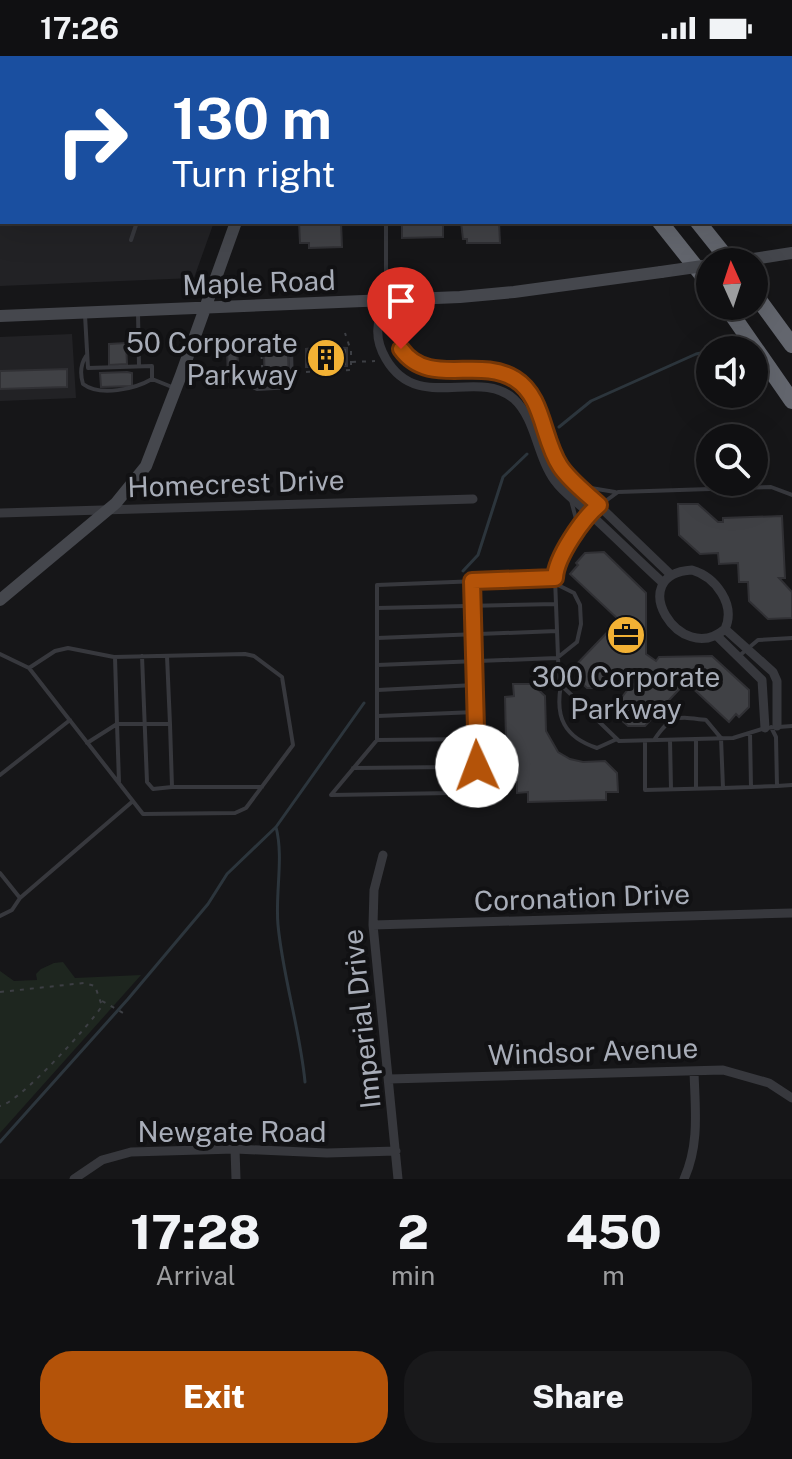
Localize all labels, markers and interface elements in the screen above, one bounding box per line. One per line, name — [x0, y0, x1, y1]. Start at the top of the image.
text: 17:26 — [40, 10, 119, 46]
text: 130 m — [172, 86, 332, 152]
icon: right — [40, 88, 144, 192]
text: Turn right — [172, 153, 335, 195]
north arrow — [696, 248, 768, 320]
map controls — [696, 248, 768, 496]
street label: Maple Road — [182, 263, 336, 301]
pin — [367, 267, 435, 349]
icon: arrive — [379, 279, 423, 323]
place label: 50 Corporate Parkway — [126, 326, 298, 391]
button: sound — [696, 336, 768, 408]
building icon: 50 Corporate Parkway — [305, 337, 347, 379]
button: search — [696, 424, 768, 496]
street label: Homecrest Drive — [127, 463, 345, 503]
office icon: 300 Corporate Parkway — [605, 614, 647, 656]
place label: 300 Corporate Parkway — [532, 660, 720, 725]
position arrow — [435, 724, 519, 808]
street label: Coronation Drive — [473, 877, 691, 917]
street label: Imperial Drive — [335, 928, 387, 1110]
street label: Windsor Avenue — [487, 1031, 699, 1071]
street label: Newgate Road — [137, 1115, 327, 1148]
text: 17:28 — [130, 1203, 261, 1260]
text: 2 — [397, 1203, 429, 1260]
text: 450 — [565, 1203, 662, 1260]
text: Arrival — [155, 1260, 236, 1291]
text: min — [391, 1260, 435, 1291]
text: m — [602, 1260, 625, 1291]
button: Exit — [40, 1351, 388, 1443]
button: Share — [404, 1351, 752, 1443]

